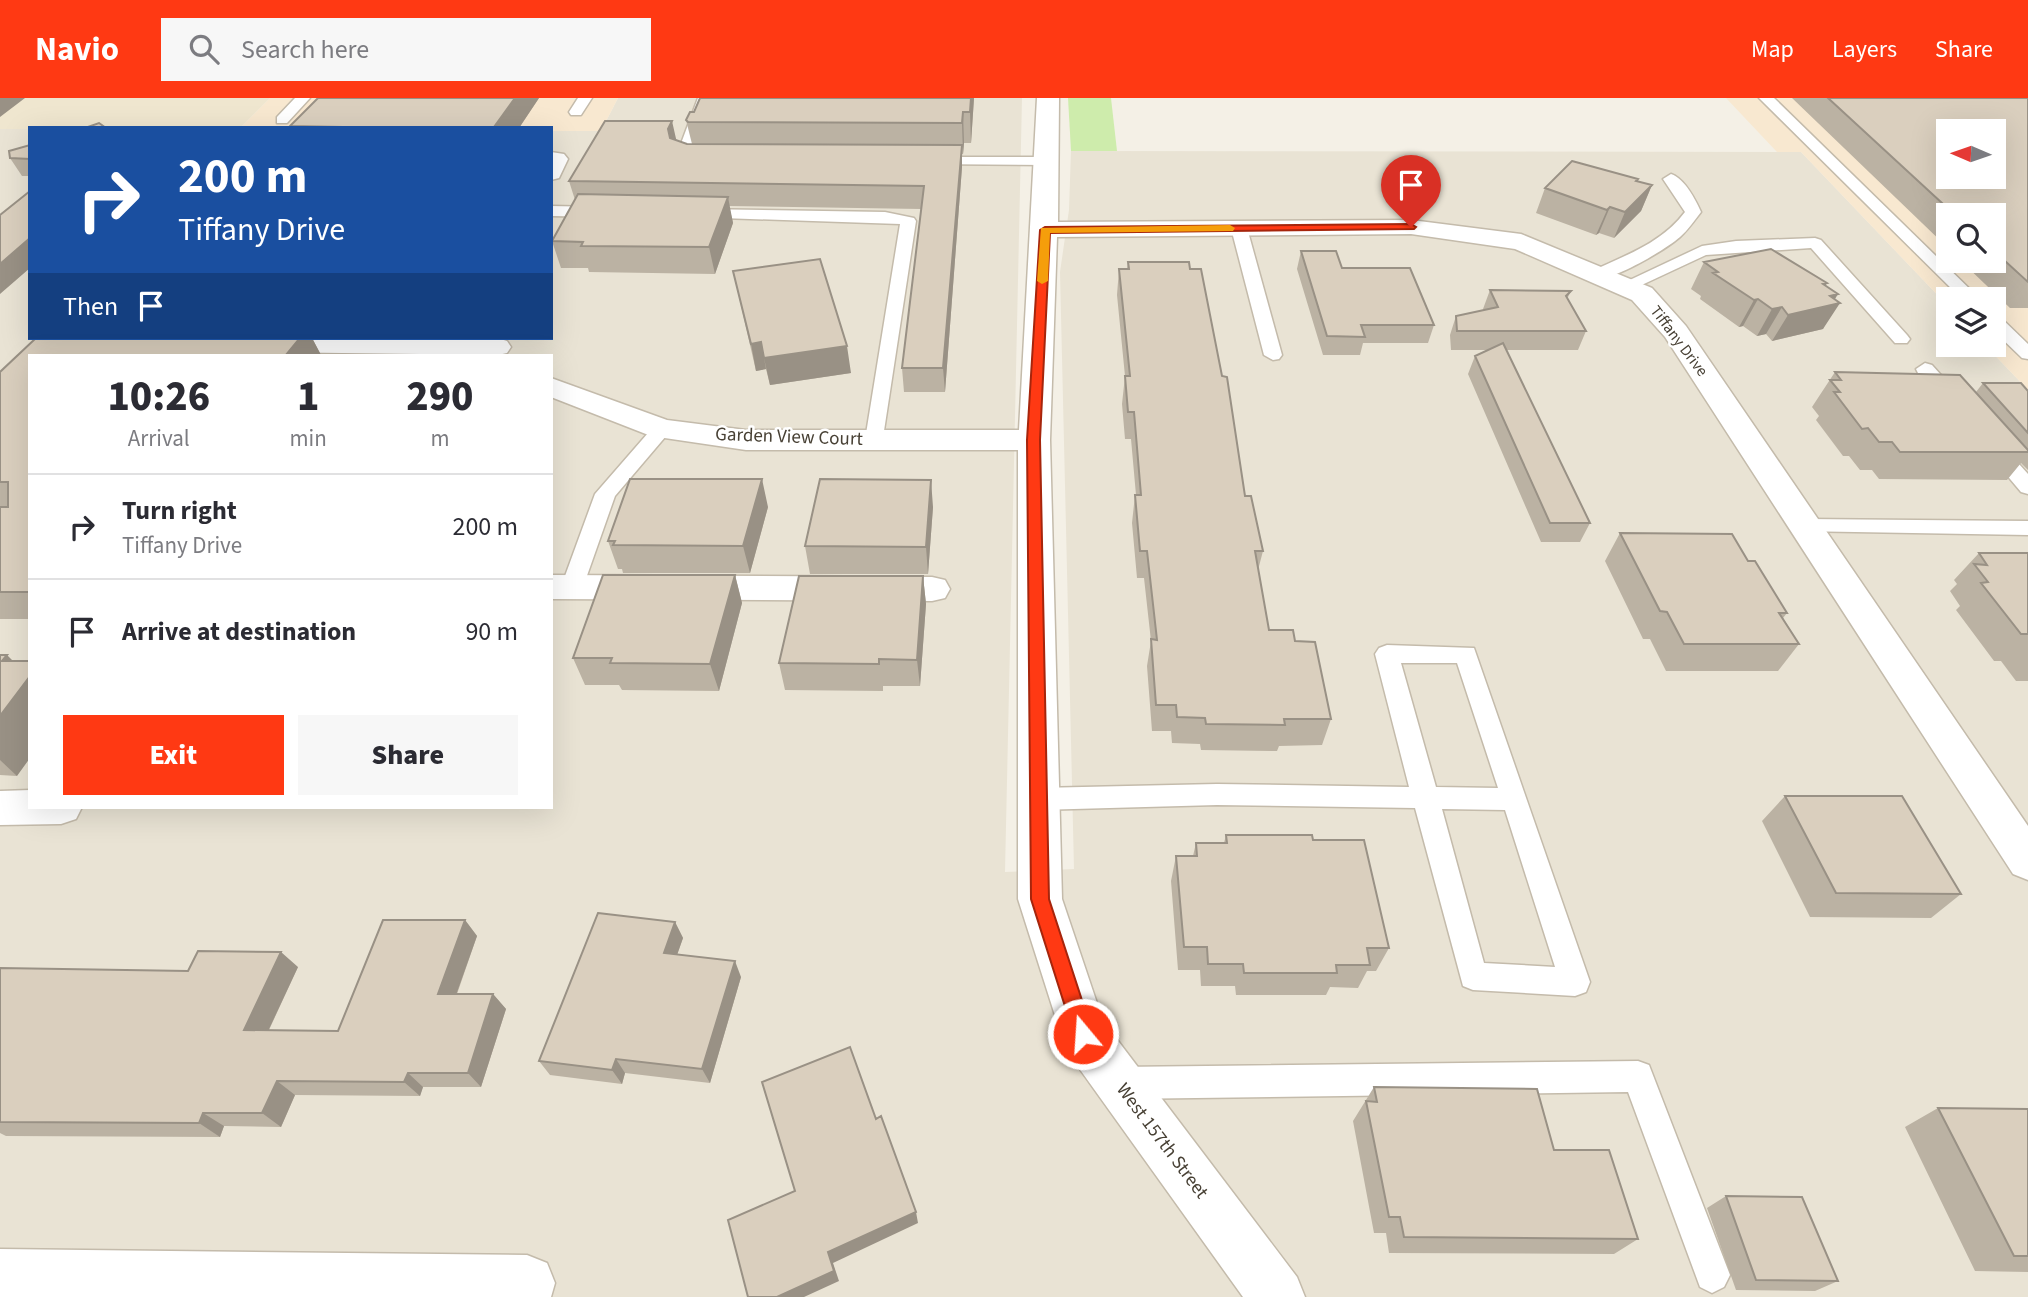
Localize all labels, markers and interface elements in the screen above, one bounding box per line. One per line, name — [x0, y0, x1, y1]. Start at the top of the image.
search box — [161, 18, 651, 81]
text: Navio — [35, 26, 119, 73]
icon: search — [185, 30, 223, 68]
text: Search here — [241, 31, 369, 68]
text: Map — [1751, 32, 1794, 67]
text: Layers — [1832, 32, 1897, 67]
text: Share — [1935, 32, 1993, 67]
north arrow — [1936, 119, 2006, 189]
map controls — [1936, 119, 2006, 357]
text: 200 m — [178, 142, 307, 212]
icon: right — [63, 154, 154, 245]
pin — [1381, 155, 1441, 227]
icon: arrive — [1392, 166, 1430, 204]
button: search — [1936, 203, 2006, 273]
text: Tiffany Drive — [178, 207, 345, 253]
icon: arrive — [132, 287, 170, 325]
button: layers — [1936, 287, 2006, 357]
text: Then — [63, 288, 118, 325]
street label: Tiffany Drive — [1645, 301, 1713, 381]
text: 10:26 — [107, 367, 210, 427]
text: 1 — [297, 367, 319, 427]
text: 290 — [406, 367, 474, 427]
street label: Garden View Court — [715, 421, 864, 453]
text: Arrival — [128, 422, 190, 455]
text: min — [290, 422, 327, 455]
text: m — [430, 422, 449, 455]
text: Turn right — [122, 492, 237, 529]
icon: right — [63, 508, 101, 546]
text: 200 m — [452, 508, 518, 545]
text: Tiffany Drive — [122, 529, 242, 562]
icon: arrive — [63, 613, 101, 651]
text: Arrive at destination — [122, 613, 356, 650]
text: 90 m — [465, 613, 518, 650]
button: Exit — [63, 715, 284, 795]
button: Share — [298, 715, 518, 795]
position arrow — [1046, 997, 1120, 1071]
street label: West 157th Street — [1109, 1078, 1215, 1205]

